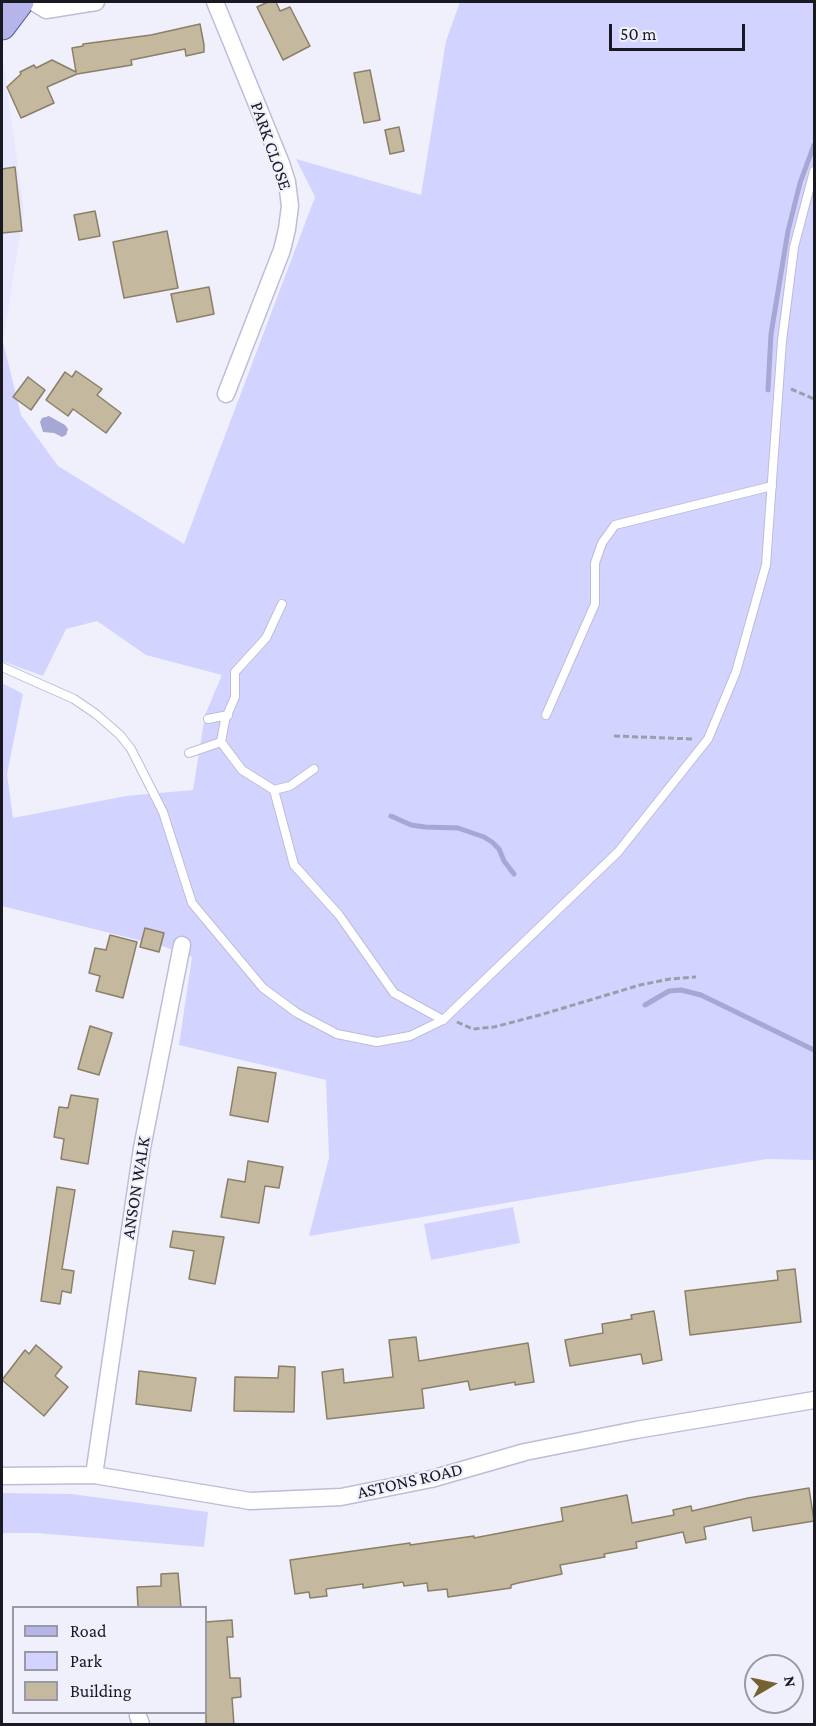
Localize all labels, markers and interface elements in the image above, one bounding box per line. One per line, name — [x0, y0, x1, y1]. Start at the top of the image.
scale bar — [612, 12, 748, 50]
text: 50 m — [620, 24, 657, 44]
street label: PARK CLOSE — [246, 99, 296, 193]
street label: ANSON WALK — [117, 1135, 155, 1241]
street label: ASTONS ROAD — [355, 1458, 465, 1504]
legend — [12, 1606, 207, 1714]
text: Road — [70, 1621, 107, 1641]
text: Park — [70, 1651, 102, 1671]
north arrow — [744, 1654, 804, 1714]
text: N — [781, 1675, 800, 1688]
text: Building — [70, 1681, 131, 1701]

